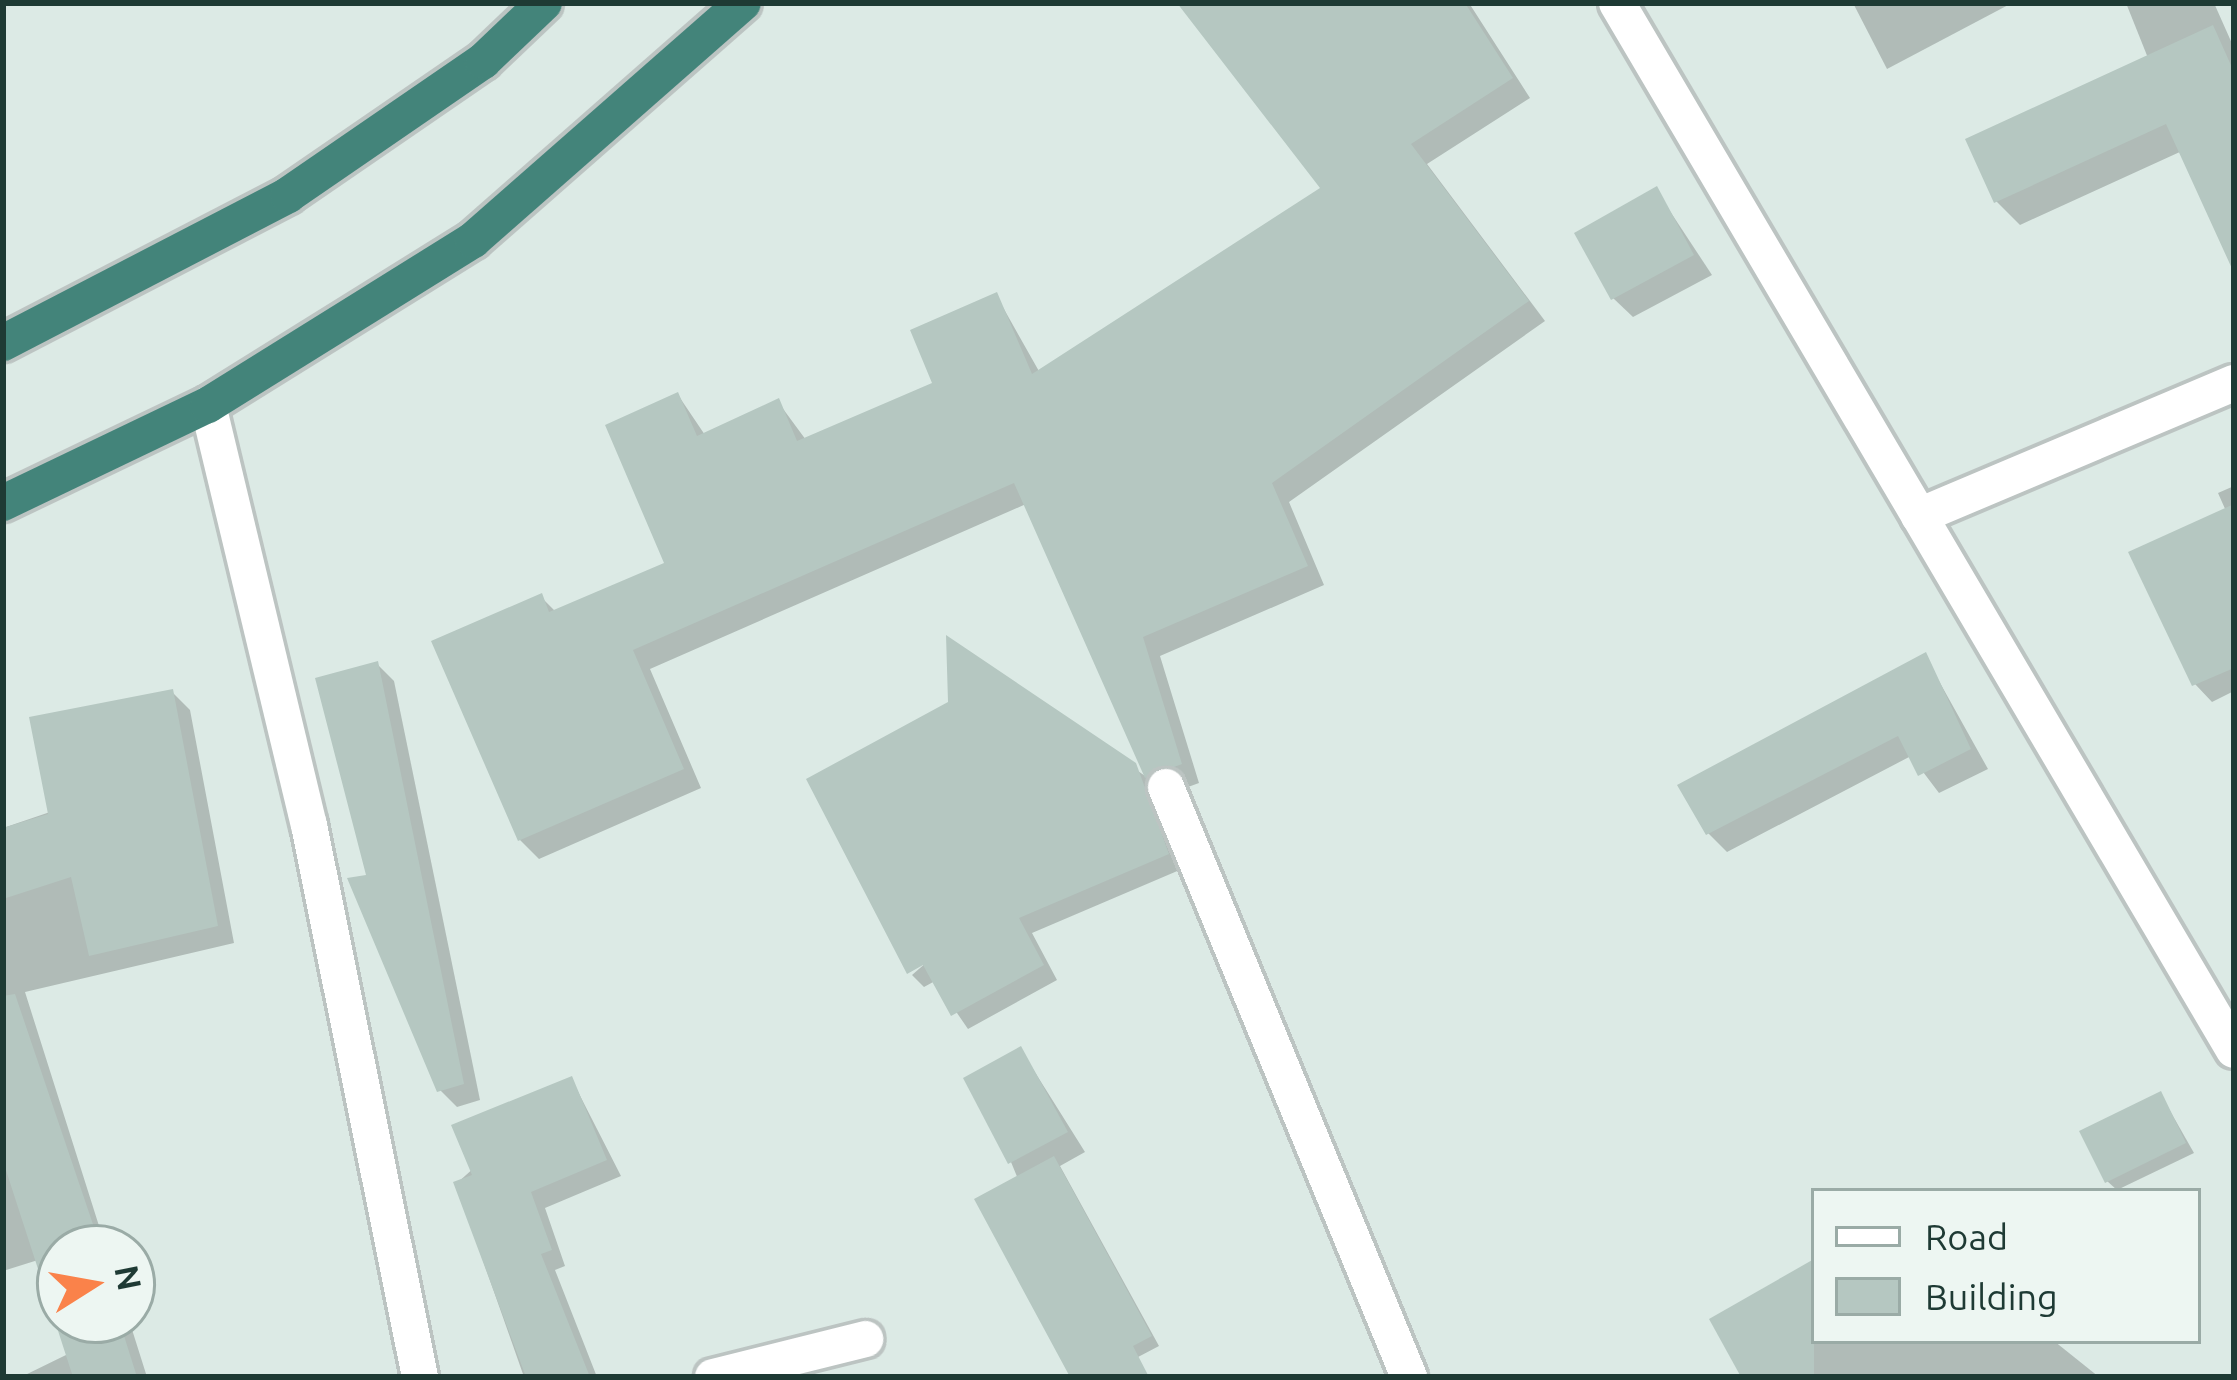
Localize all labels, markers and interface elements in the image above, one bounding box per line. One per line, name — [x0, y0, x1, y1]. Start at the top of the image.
legend — [1811, 1188, 2201, 1344]
text: Road — [1925, 1216, 2008, 1257]
north arrow — [36, 1224, 156, 1344]
text: N — [108, 1262, 149, 1293]
text: Building — [1925, 1276, 2058, 1317]

